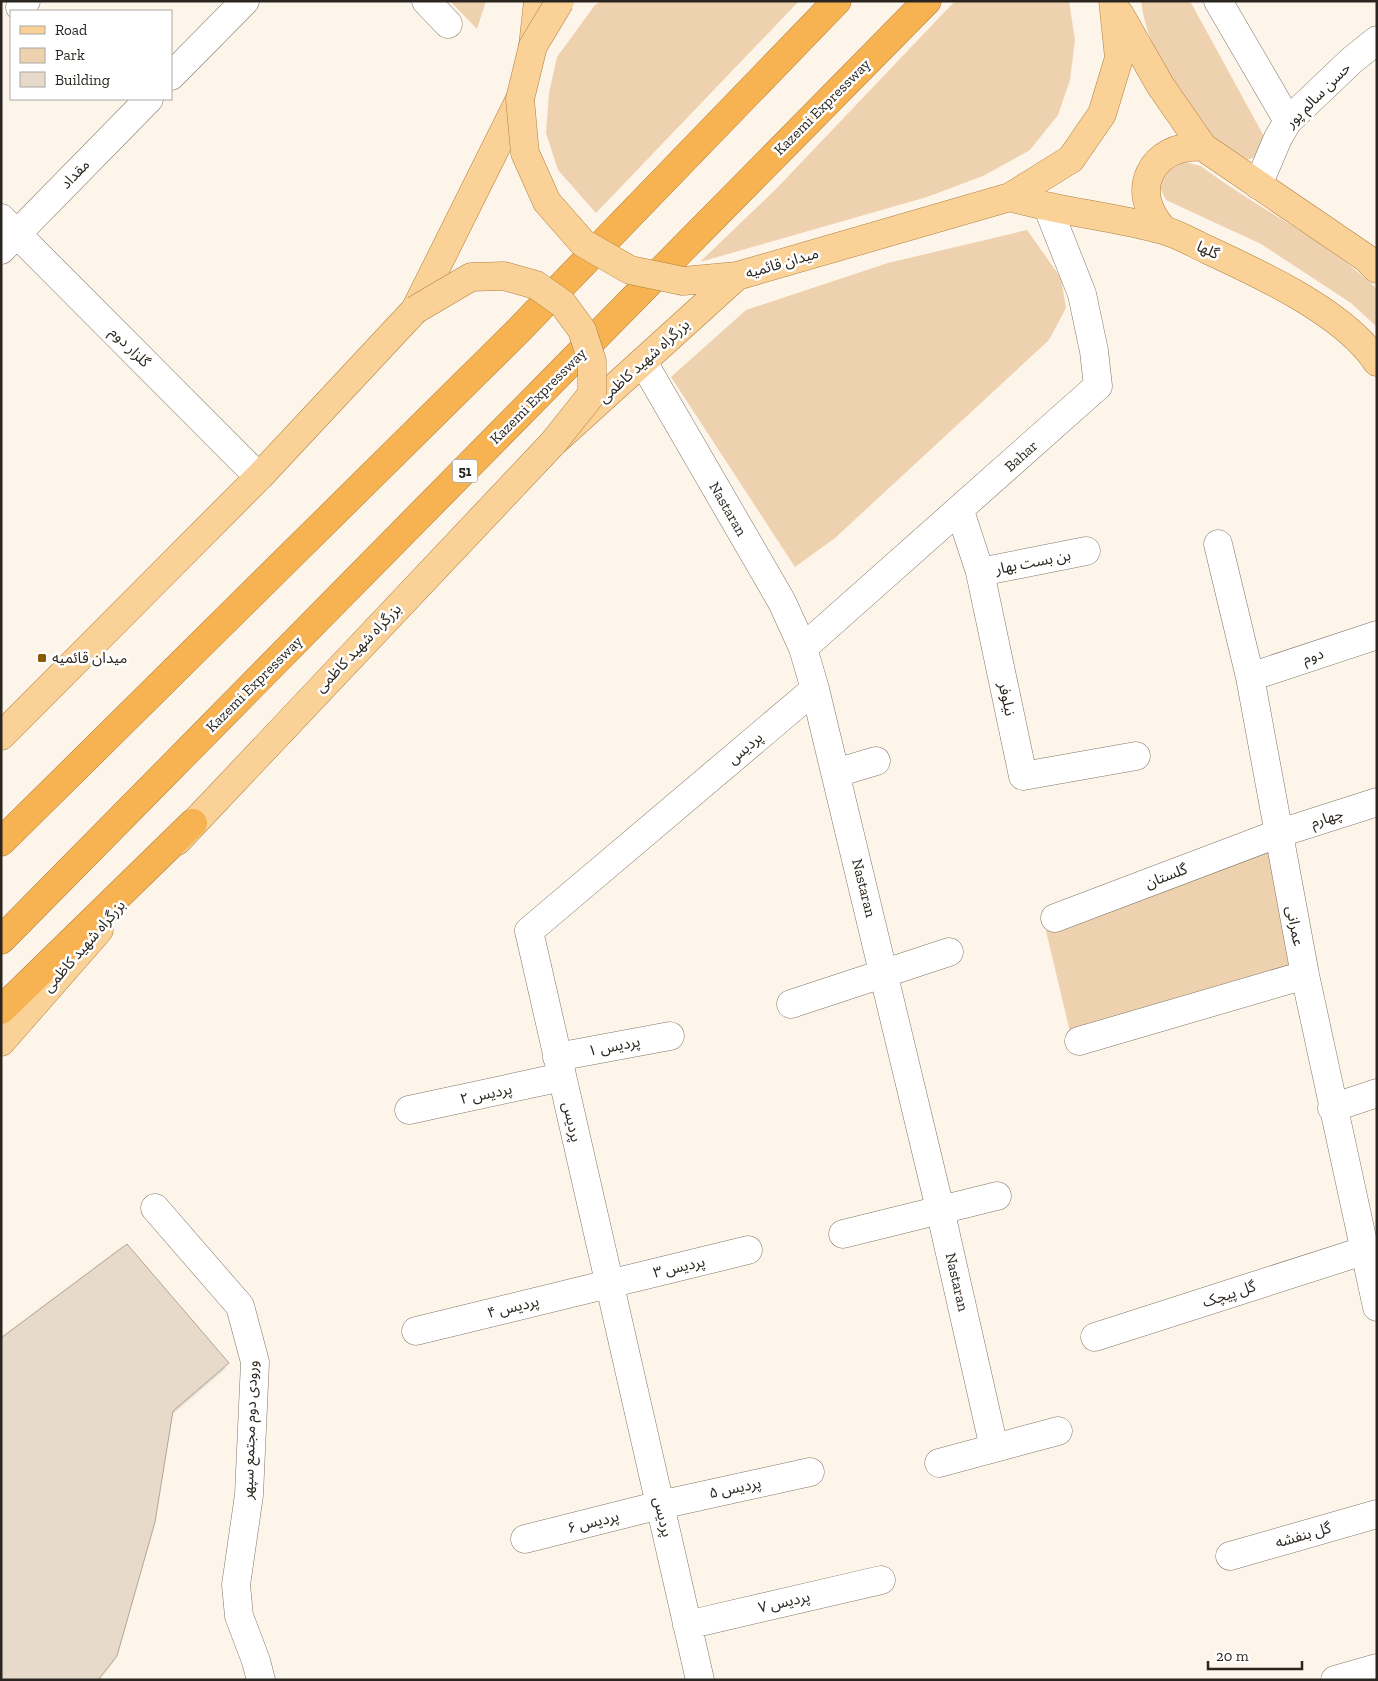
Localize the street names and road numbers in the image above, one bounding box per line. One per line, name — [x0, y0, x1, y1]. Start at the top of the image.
street label: Kazemi Expressway — [770, 55, 874, 159]
street label: حسن سالم پور — [1281, 59, 1356, 133]
street label: مقداد — [57, 156, 93, 192]
street label: گلها — [1194, 237, 1223, 263]
street label: میدان قائمیه — [743, 244, 821, 282]
street label: بزرگراه شهید کاظمی — [595, 315, 693, 407]
street label: گلزار دوم — [105, 323, 155, 373]
street label: Kazemi Expressway — [486, 344, 590, 448]
street label: Bahar — [1001, 437, 1041, 475]
road number: 51 — [452, 460, 478, 482]
street label: Nastaran — [705, 479, 751, 540]
street label: بن بست بهار — [993, 546, 1072, 578]
street label: بزرگراه شهید کاظمی — [311, 600, 405, 696]
street label: Kazemi Expressway — [202, 632, 306, 736]
street label: دوم — [1300, 644, 1326, 670]
street label: نیلوفر — [994, 680, 1019, 717]
street label: پردیس — [724, 728, 767, 769]
street label: چهارم — [1309, 804, 1346, 834]
street label: Nastaran — [848, 857, 880, 919]
street label: گلستان — [1142, 859, 1190, 892]
street label: بزرگراه شهید کاظمی — [39, 896, 129, 996]
street label: عمرانی — [1282, 904, 1308, 948]
street label: پردیس ۱ — [586, 1032, 642, 1061]
street label: پردیس ۲ — [458, 1080, 514, 1109]
street label: پردیس — [558, 1100, 585, 1144]
street label: Nastaran — [942, 1251, 973, 1313]
street label: پردیس ۳ — [651, 1252, 707, 1283]
street label: گل پیچک — [1200, 1277, 1259, 1312]
street label: پردیس ۴ — [485, 1292, 541, 1323]
street label: ورودی دوم مجتمع سپهر — [239, 1360, 264, 1501]
street label: پردیس ۵ — [707, 1474, 763, 1503]
street label: پردیس — [649, 1495, 676, 1539]
street label: پردیس ۶ — [565, 1507, 621, 1538]
street label: گل بنفشه — [1273, 1518, 1334, 1552]
street label: پردیس ۷ — [756, 1587, 812, 1618]

